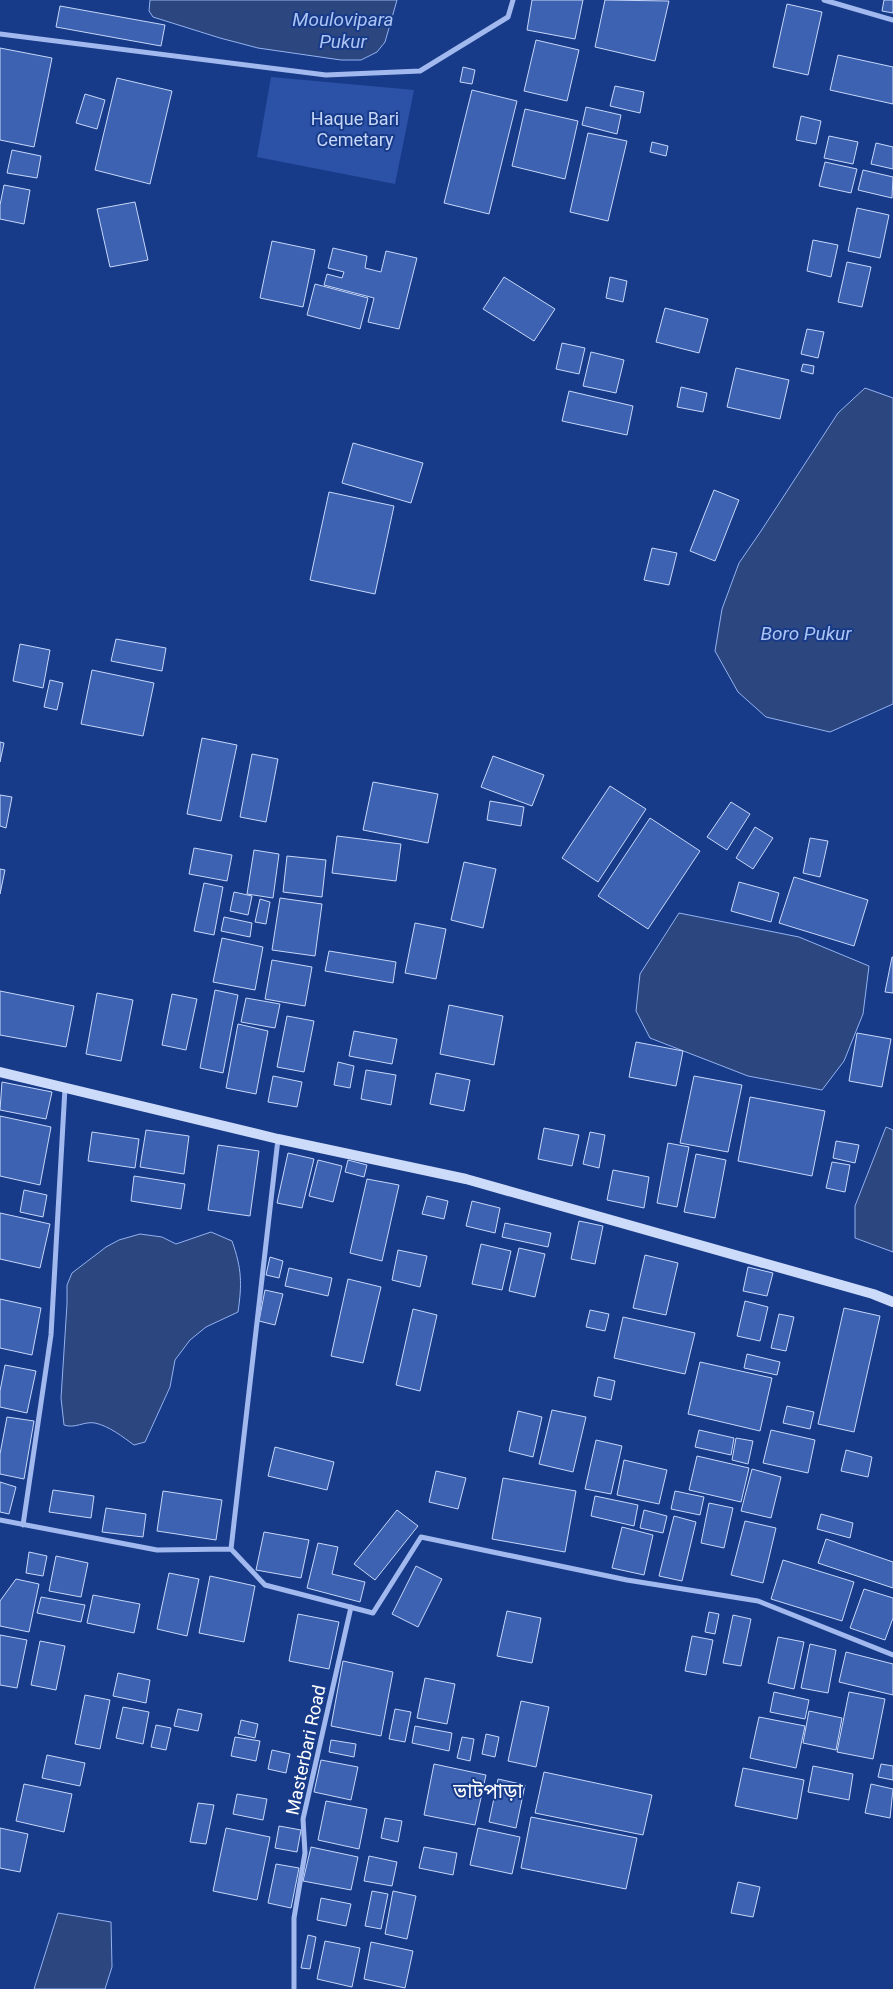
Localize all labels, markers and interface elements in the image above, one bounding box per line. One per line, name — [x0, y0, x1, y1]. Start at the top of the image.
water label: Moulovipara Pukur — [292, 8, 394, 53]
park label: Haque Bari Cemetary — [311, 108, 399, 150]
water label: Boro Pukur — [761, 622, 852, 645]
street label: Masterbari Road — [281, 1683, 330, 1817]
district label: ভাটপাড়া — [452, 1779, 523, 1803]

